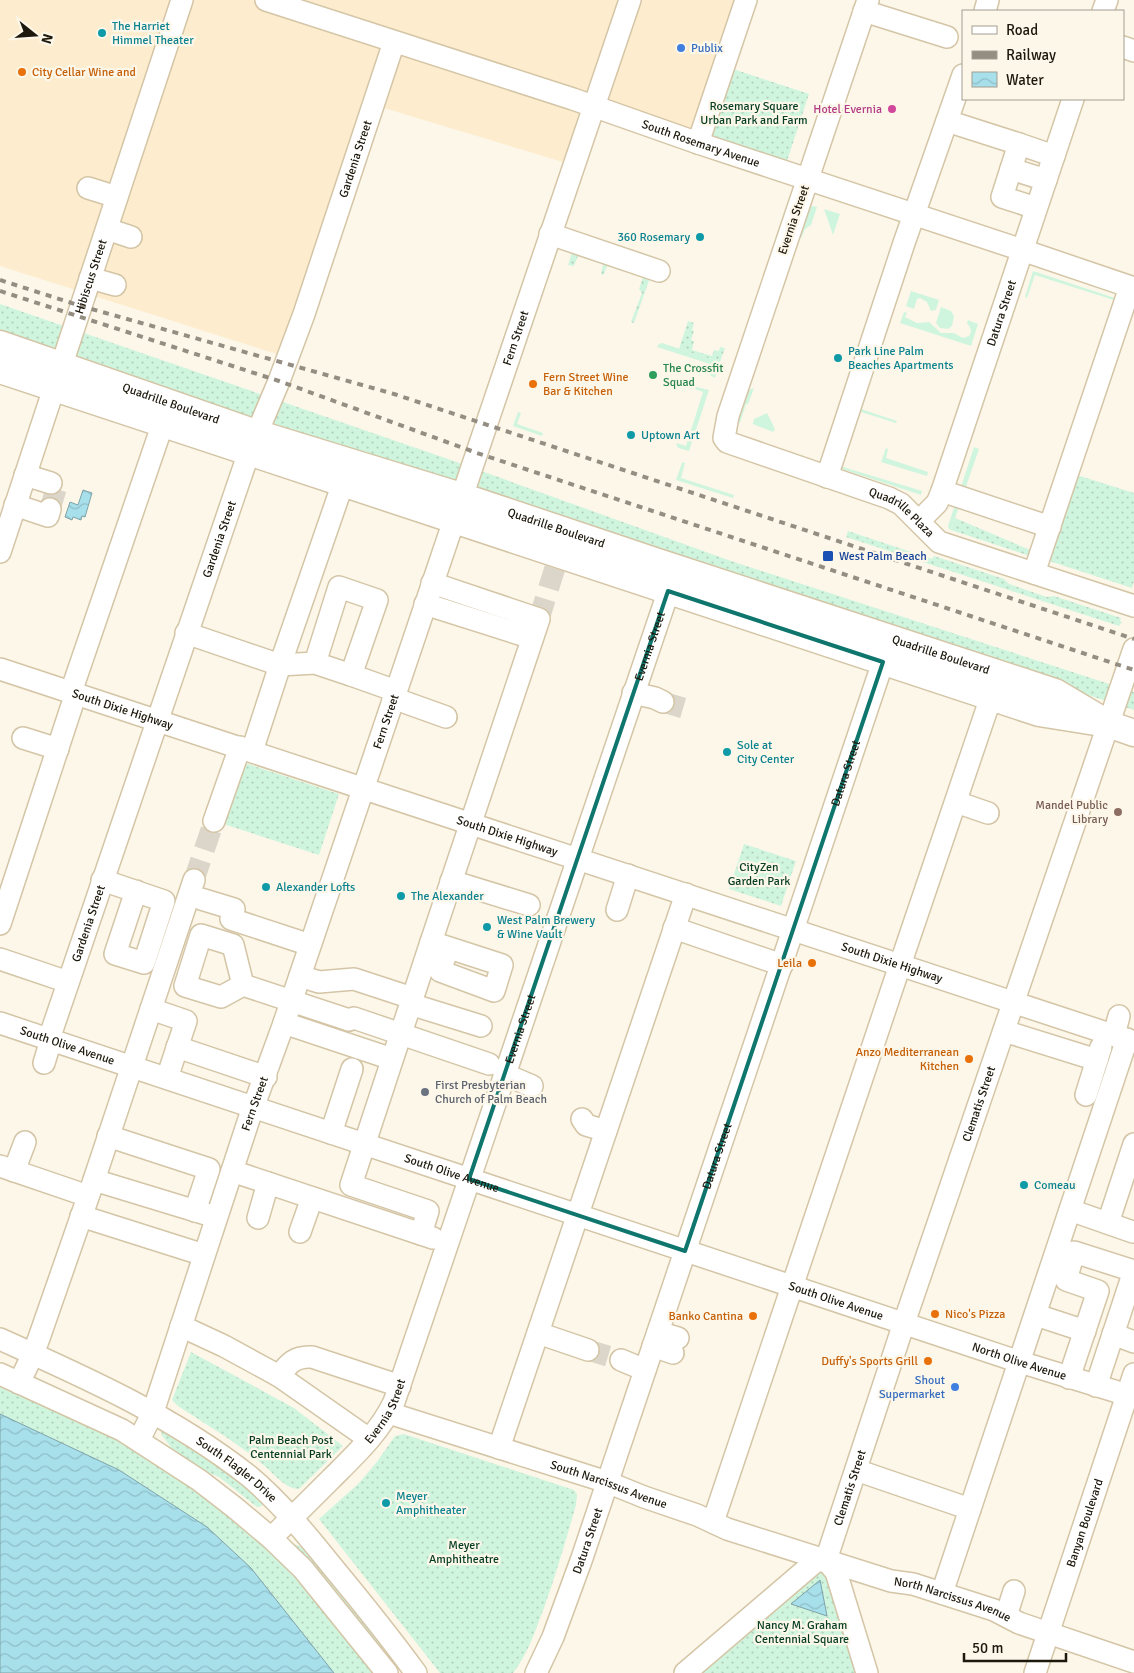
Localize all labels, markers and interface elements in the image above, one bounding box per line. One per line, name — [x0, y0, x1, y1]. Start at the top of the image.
north arrow — [10, 10, 60, 60]
legend — [962, 10, 1124, 100]
place label: The Harriet Himmel Theater — [112, 19, 194, 48]
text: Road — [1006, 21, 1038, 39]
marker: The Harriet Himmel Theater — [96, 27, 108, 39]
text: N — [37, 32, 57, 46]
place label: Publix — [691, 41, 723, 56]
marker: Publix — [675, 42, 687, 54]
text: Railway — [1006, 46, 1056, 64]
place label: City Cellar Wine and — [32, 65, 136, 80]
marker: City Cellar Wine and — [16, 66, 28, 78]
text: Water — [1006, 71, 1044, 89]
park label: Rosemary Square Urban Park and Farm — [700, 99, 808, 128]
place label: Hotel Evernia — [813, 102, 882, 117]
marker: Hotel Evernia — [886, 103, 898, 115]
street label: South Rosemary Avenue — [640, 116, 762, 170]
street label: Gardenia Street — [336, 118, 375, 200]
street label: Evernia Street — [775, 183, 813, 257]
place label: 360 Rosemary — [617, 230, 690, 245]
marker: 360 Rosemary — [694, 231, 706, 243]
street label: Hibiscus Street — [72, 237, 110, 316]
street label: Datura Street — [983, 278, 1019, 348]
street label: Fern Street — [499, 309, 532, 367]
place label: Park Line Palm Beaches Apartments — [848, 344, 954, 373]
marker: Park Line Palm Beaches Apartments — [832, 352, 844, 364]
place label: The Crossfit Squad — [663, 361, 723, 390]
marker: The Crossfit Squad — [647, 369, 659, 381]
place label: Fern Street Wine Bar & Kitchen — [543, 370, 628, 399]
marker: Fern Street Wine Bar & Kitchen — [527, 378, 539, 390]
street label: Quadrille Boulevard — [120, 380, 221, 427]
place label: Uptown Art — [641, 428, 700, 443]
marker: Uptown Art — [625, 429, 637, 441]
street label: Quadrille Plaza — [867, 484, 937, 540]
street label: Gardenia Street — [199, 499, 239, 580]
street label: Quadrille Boulevard — [506, 505, 607, 551]
marker: West Palm Beach — [821, 549, 835, 563]
place label: West Palm Beach — [839, 549, 927, 564]
street label: Evernia Street — [631, 610, 669, 683]
street label: Quadrille Boulevard — [890, 632, 992, 678]
street label: South Dixie Highway — [70, 686, 175, 733]
street label: Fern Street — [370, 692, 402, 751]
place label: Sole at City Center — [737, 738, 795, 767]
street label: Datura Street — [828, 738, 864, 808]
marker: Sole at City Center — [721, 746, 733, 758]
place label: Mandel Public Library — [1035, 798, 1108, 827]
marker: Mandel Public Library — [1112, 806, 1124, 818]
street label: South Dixie Highway — [455, 812, 560, 860]
park label: CityZen Garden Park — [728, 860, 790, 889]
place label: Alexander Lofts — [276, 880, 355, 895]
marker: Alexander Lofts — [260, 881, 272, 893]
street label: Gardenia Street — [68, 883, 108, 964]
place label: The Alexander — [411, 889, 484, 904]
marker: The Alexander — [395, 890, 407, 902]
place label: West Palm Brewery & Wine Vault — [497, 913, 596, 942]
marker: West Palm Brewery & Wine Vault — [481, 921, 493, 933]
street label: South Dixie Highway — [840, 939, 945, 986]
place label: Leila — [777, 956, 802, 971]
marker: Leila — [806, 957, 818, 969]
street label: Evernia Street — [502, 992, 539, 1066]
street label: South Olive Avenue — [18, 1023, 117, 1068]
place label: Anzo Mediterranean Kitchen — [856, 1045, 959, 1074]
marker: Anzo Mediterranean Kitchen — [963, 1053, 975, 1065]
street label: Clematis Street — [959, 1064, 999, 1144]
street label: Fern Street — [238, 1074, 271, 1133]
place label: First Presbyterian Church of Palm Beach — [435, 1078, 547, 1107]
marker: First Presbyterian Church of Palm Beach — [419, 1086, 431, 1098]
street label: Datura Street — [699, 1121, 735, 1191]
street label: South Olive Avenue — [402, 1150, 501, 1196]
place label: Comeau — [1034, 1178, 1076, 1193]
marker: Comeau — [1018, 1179, 1030, 1191]
street label: South Olive Avenue — [787, 1278, 885, 1324]
place label: Nico's Pizza — [945, 1307, 1005, 1322]
marker: Nico's Pizza — [929, 1308, 941, 1320]
place label: Banko Cantina — [668, 1309, 743, 1324]
marker: Banko Cantina — [747, 1310, 759, 1322]
street label: North Olive Avenue — [970, 1339, 1068, 1383]
place label: Duffy's Sports Grill — [821, 1354, 918, 1369]
marker: Duffy's Sports Grill — [922, 1355, 934, 1367]
place label: Shout Supermarket — [879, 1373, 945, 1402]
street label: Evernia Street — [361, 1377, 409, 1447]
marker: Shout Supermarket — [949, 1381, 961, 1393]
street label: South Flagler Drive — [193, 1433, 280, 1505]
park label: Palm Beach Post Centennial Park — [249, 1433, 333, 1462]
street label: Clematis Street — [830, 1448, 869, 1528]
street label: South Narcissus Avenue — [548, 1457, 669, 1512]
street label: Banyan Boulevard — [1063, 1477, 1106, 1569]
place label: Meyer Amphitheater — [396, 1489, 467, 1518]
marker: Meyer Amphitheater — [380, 1497, 392, 1509]
street label: Datura Street — [569, 1506, 606, 1576]
park label: Meyer Amphitheatre — [429, 1538, 499, 1567]
street label: North Narcissus Avenue — [893, 1574, 1014, 1625]
park label: Nancy M. Graham Centennial Square — [755, 1618, 849, 1647]
scale bar — [964, 1630, 1066, 1662]
text: 50 m — [972, 1639, 1003, 1657]

